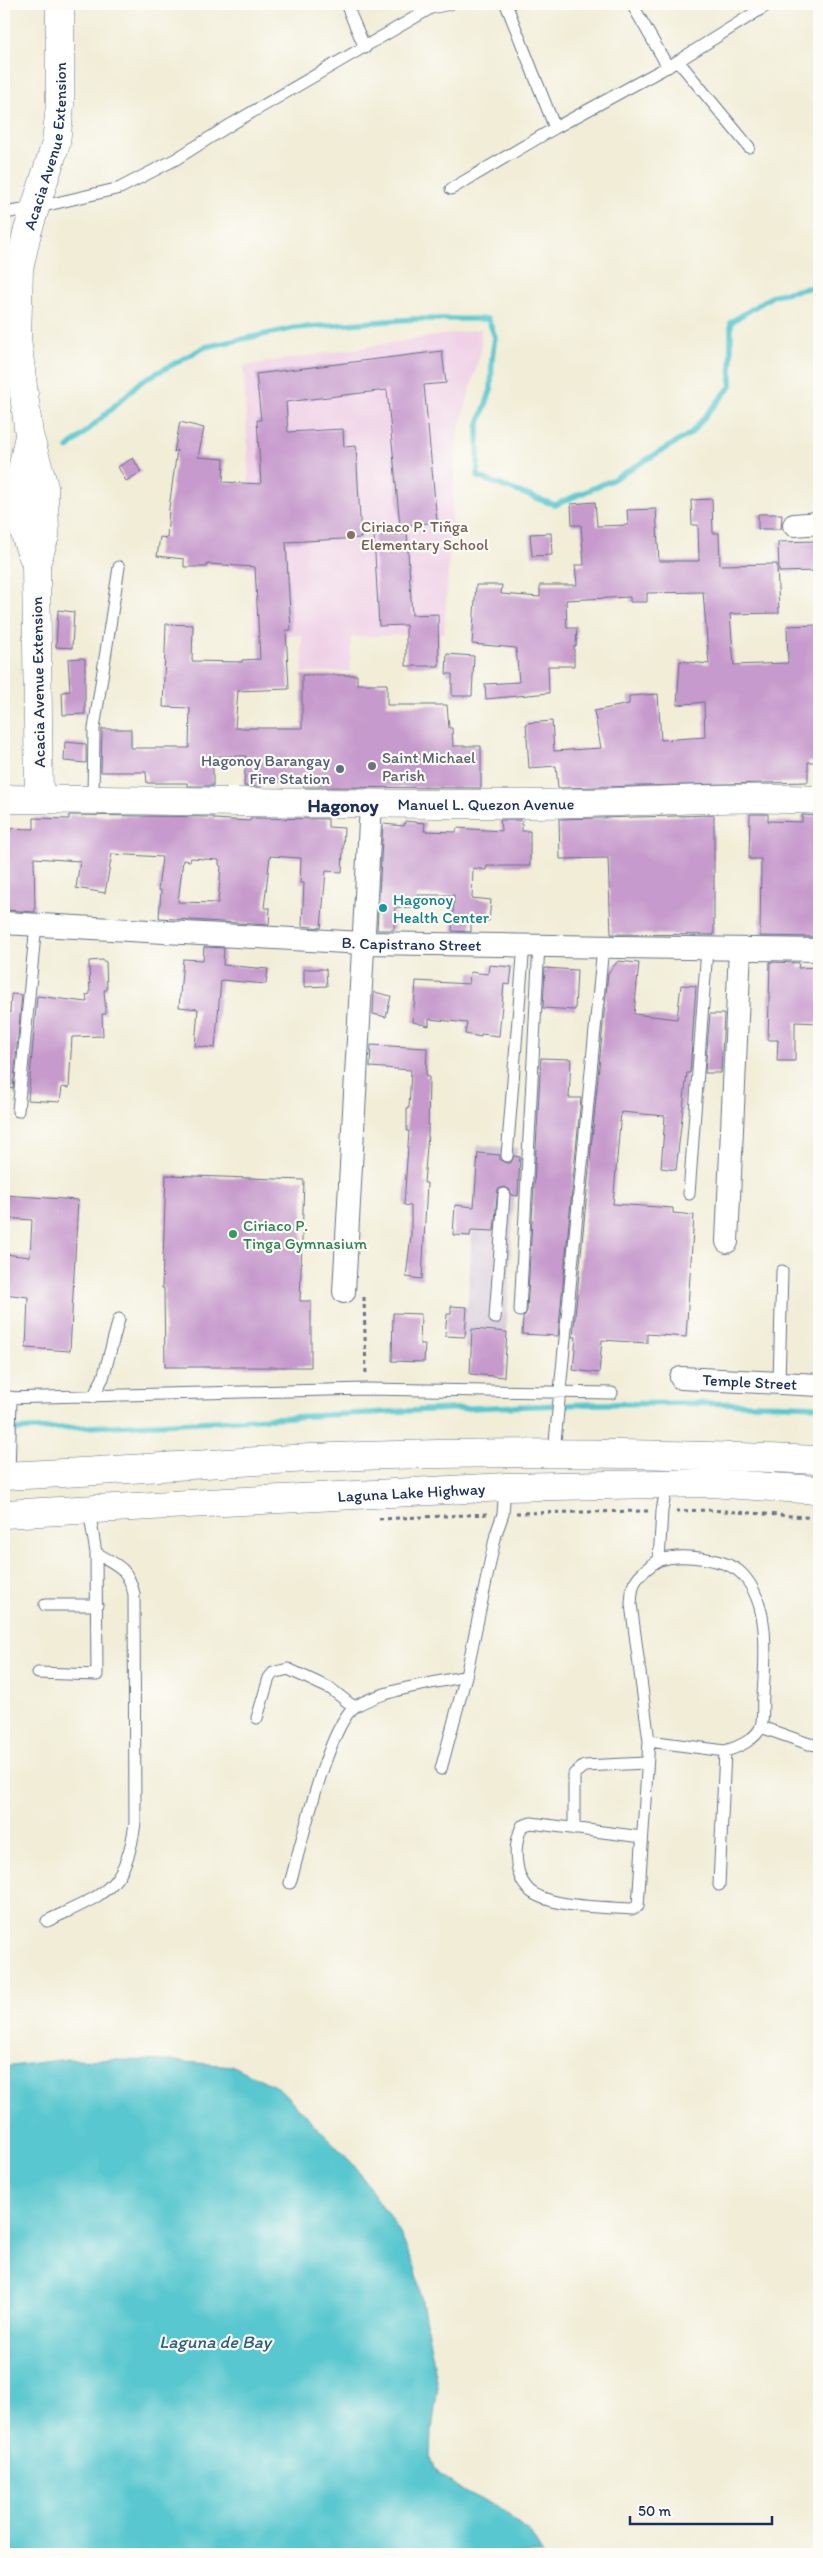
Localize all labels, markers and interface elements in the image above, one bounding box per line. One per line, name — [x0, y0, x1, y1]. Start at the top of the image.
street label: Acacia Avenue Extension — [19, 62, 70, 232]
place label: Ciriaco P. Tiñga Elementary School — [361, 517, 489, 554]
marker: Ciriaco P. Tiñga Elementary School — [345, 529, 357, 541]
street label: Acacia Avenue Extension — [27, 596, 49, 768]
place label: Saint Michael Parish — [382, 748, 476, 785]
place label: Hagonoy Barangay Fire Station — [201, 751, 330, 788]
marker: Saint Michael Parish — [366, 760, 378, 772]
marker: Hagonoy Barangay Fire Station — [334, 763, 346, 775]
district label: Hagonoy — [307, 794, 380, 817]
street label: Manuel L. Quezon Avenue — [397, 794, 575, 814]
place label: Hagonoy Health Center — [393, 890, 490, 927]
marker: Hagonoy Health Center — [377, 902, 389, 914]
street label: B. Capistrano Street — [341, 932, 482, 954]
place label: Ciriaco P. Tinga Gymnasium — [243, 1216, 368, 1253]
marker: Ciriaco P. Tinga Gymnasium — [227, 1228, 239, 1240]
street label: Temple Street — [702, 1370, 798, 1393]
street label: Laguna Lake Highway — [337, 1479, 486, 1506]
water label: Laguna de Bay — [159, 2331, 273, 2353]
scale bar — [630, 2493, 773, 2525]
text: 50 m — [638, 2502, 671, 2520]

